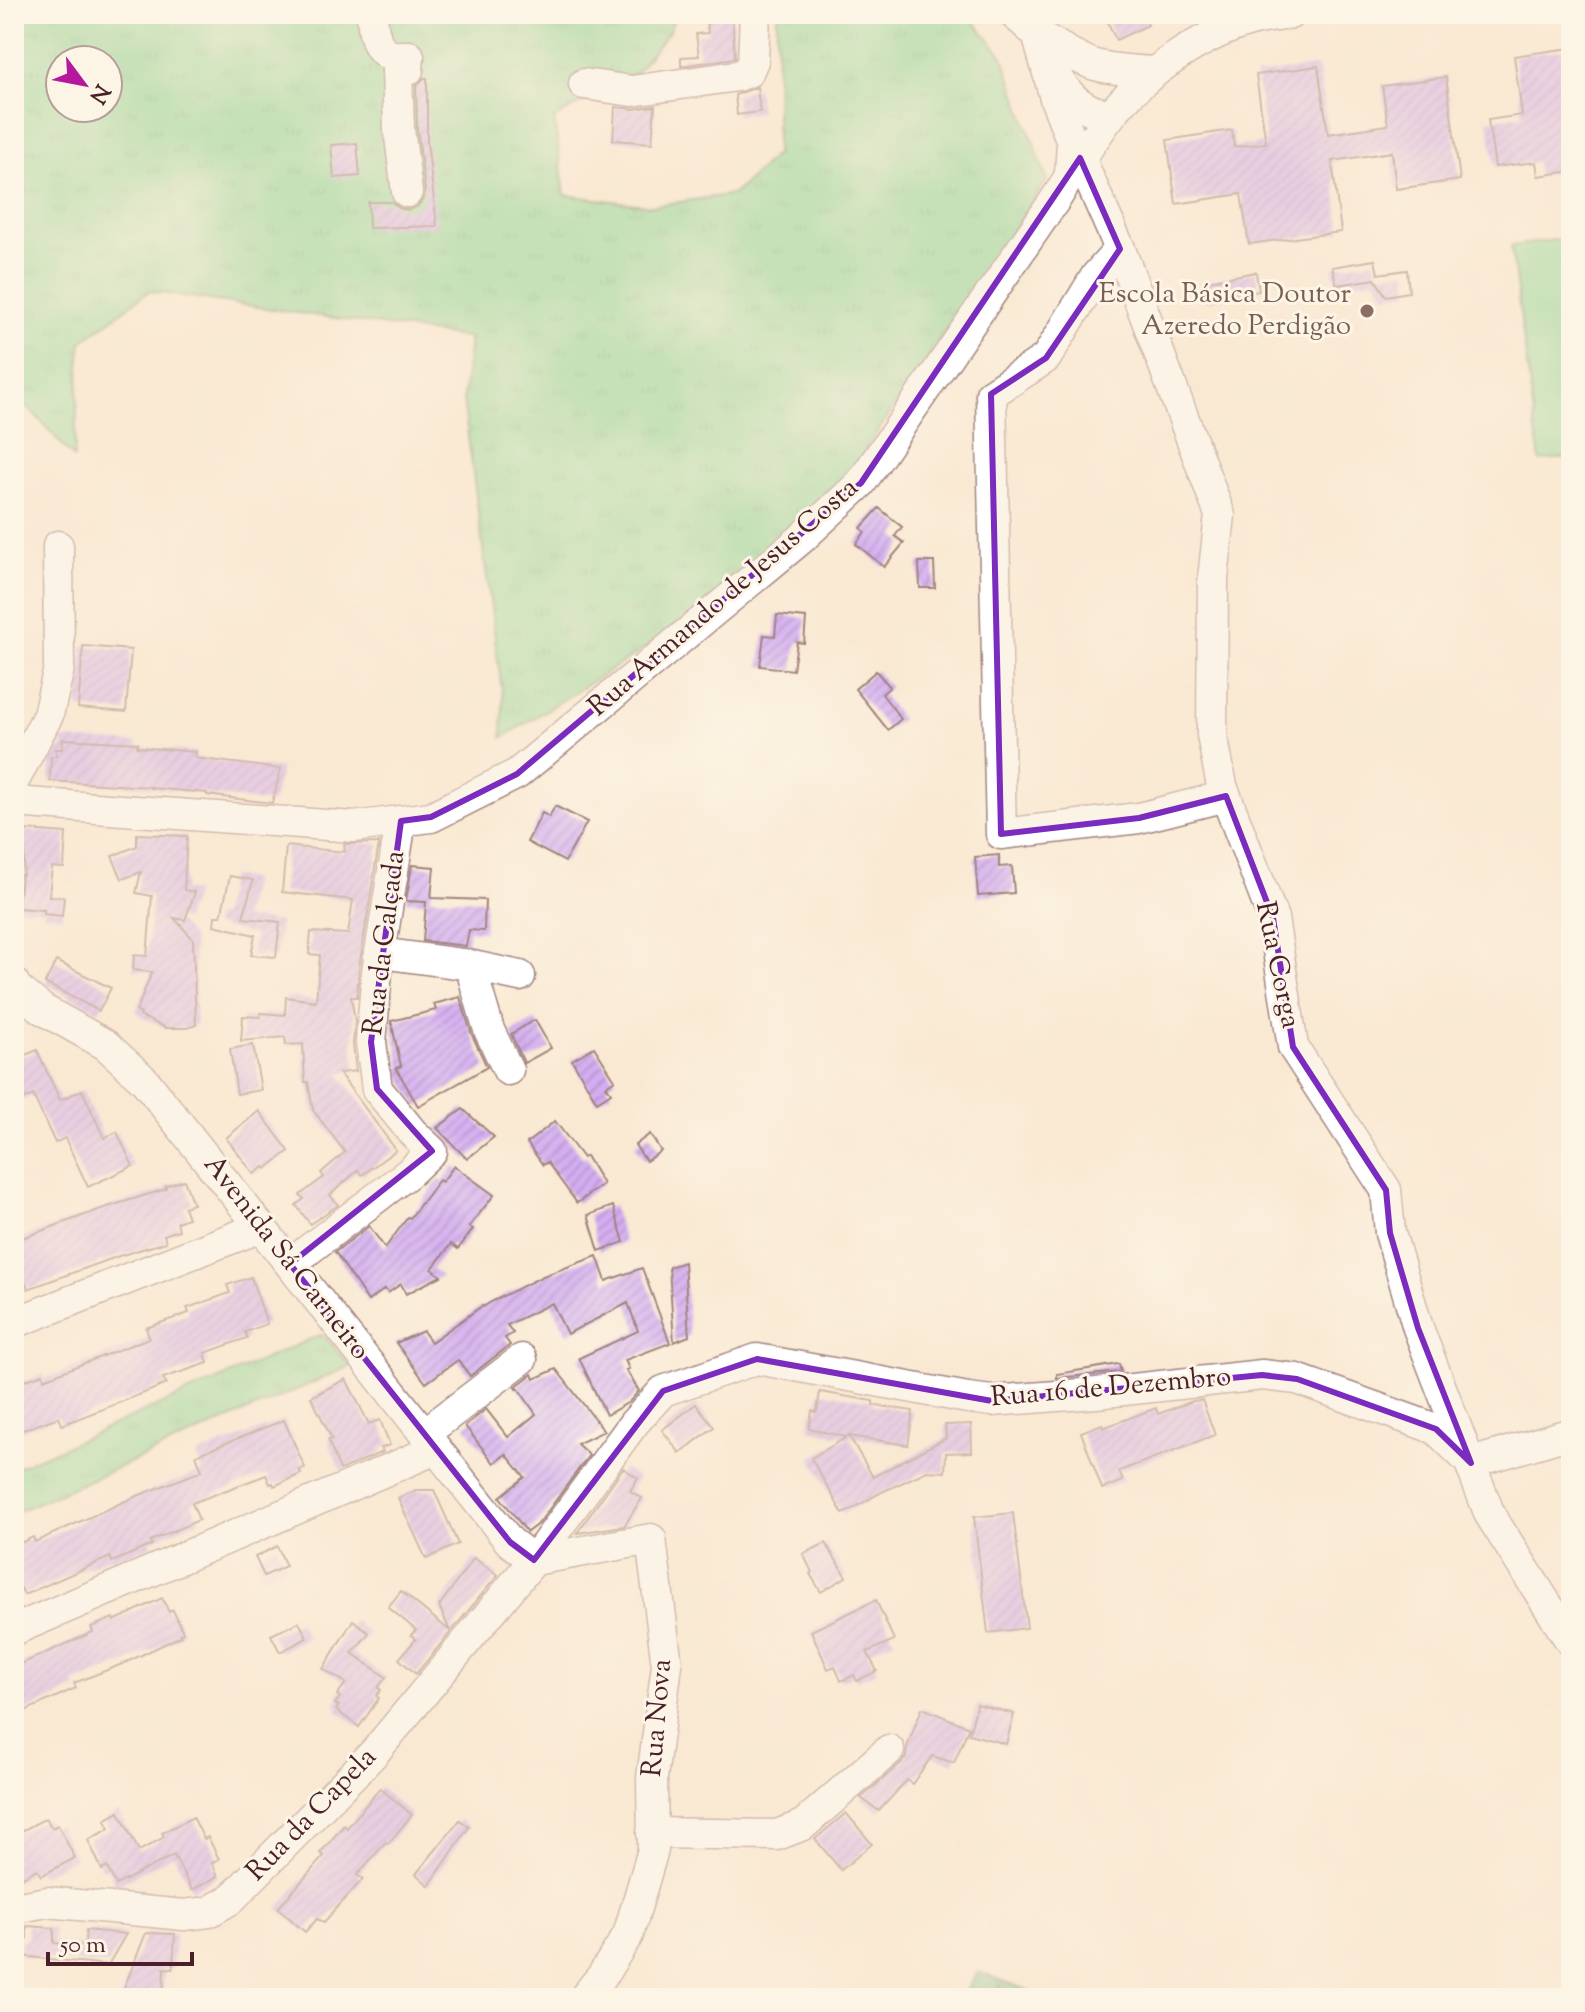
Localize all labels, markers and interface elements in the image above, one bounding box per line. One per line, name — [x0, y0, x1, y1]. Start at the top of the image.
north arrow — [44, 44, 124, 124]
text: N — [80, 77, 117, 109]
place label: Escola Básica Doutor Azeredo Perdigão — [1099, 275, 1351, 347]
marker: Escola Básica Doutor Azeredo Perdigão — [1358, 302, 1376, 320]
street label: Rua Armando de Jesus Costa — [580, 469, 868, 727]
street label: Rua da Calçada — [354, 848, 416, 1038]
street label: Rua Corga — [1244, 898, 1310, 1032]
street label: Avenida Sá Carneiro — [193, 1147, 379, 1369]
street label: Rua 16 de Dezembro — [989, 1358, 1233, 1418]
street label: Rua Nova — [633, 1657, 683, 1779]
street label: Rua da Capela — [238, 1739, 387, 1891]
scale bar — [48, 1916, 192, 1966]
text: 50 m — [58, 1929, 106, 1963]

